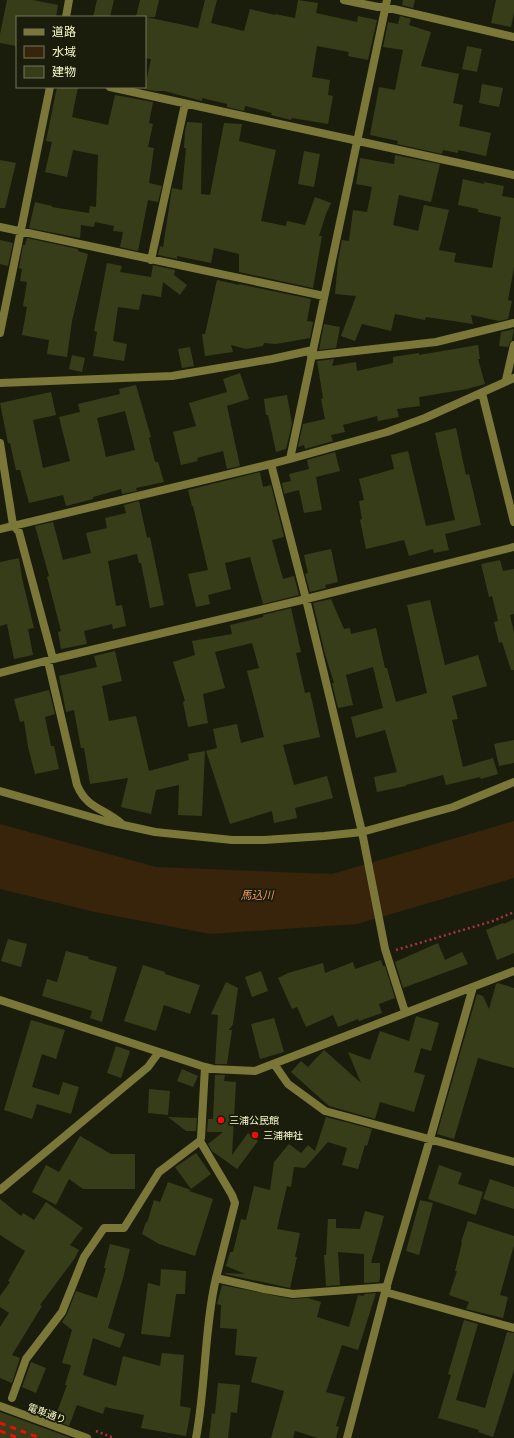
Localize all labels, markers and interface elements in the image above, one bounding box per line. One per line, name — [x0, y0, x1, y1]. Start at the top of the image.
legend — [16, 16, 146, 88]
text: 道路 — [52, 25, 76, 39]
text: 水域 — [52, 45, 76, 59]
text: 建物 — [52, 65, 76, 79]
water label: 馬込川 — [241, 889, 274, 902]
place label: 三浦公民館 — [229, 1114, 279, 1127]
marker: 三浦公民館 — [216, 1115, 226, 1125]
place label: 三浦神社 — [263, 1129, 303, 1142]
marker: 三浦神社 — [250, 1130, 260, 1140]
street label: 電車通り — [26, 1401, 68, 1426]

